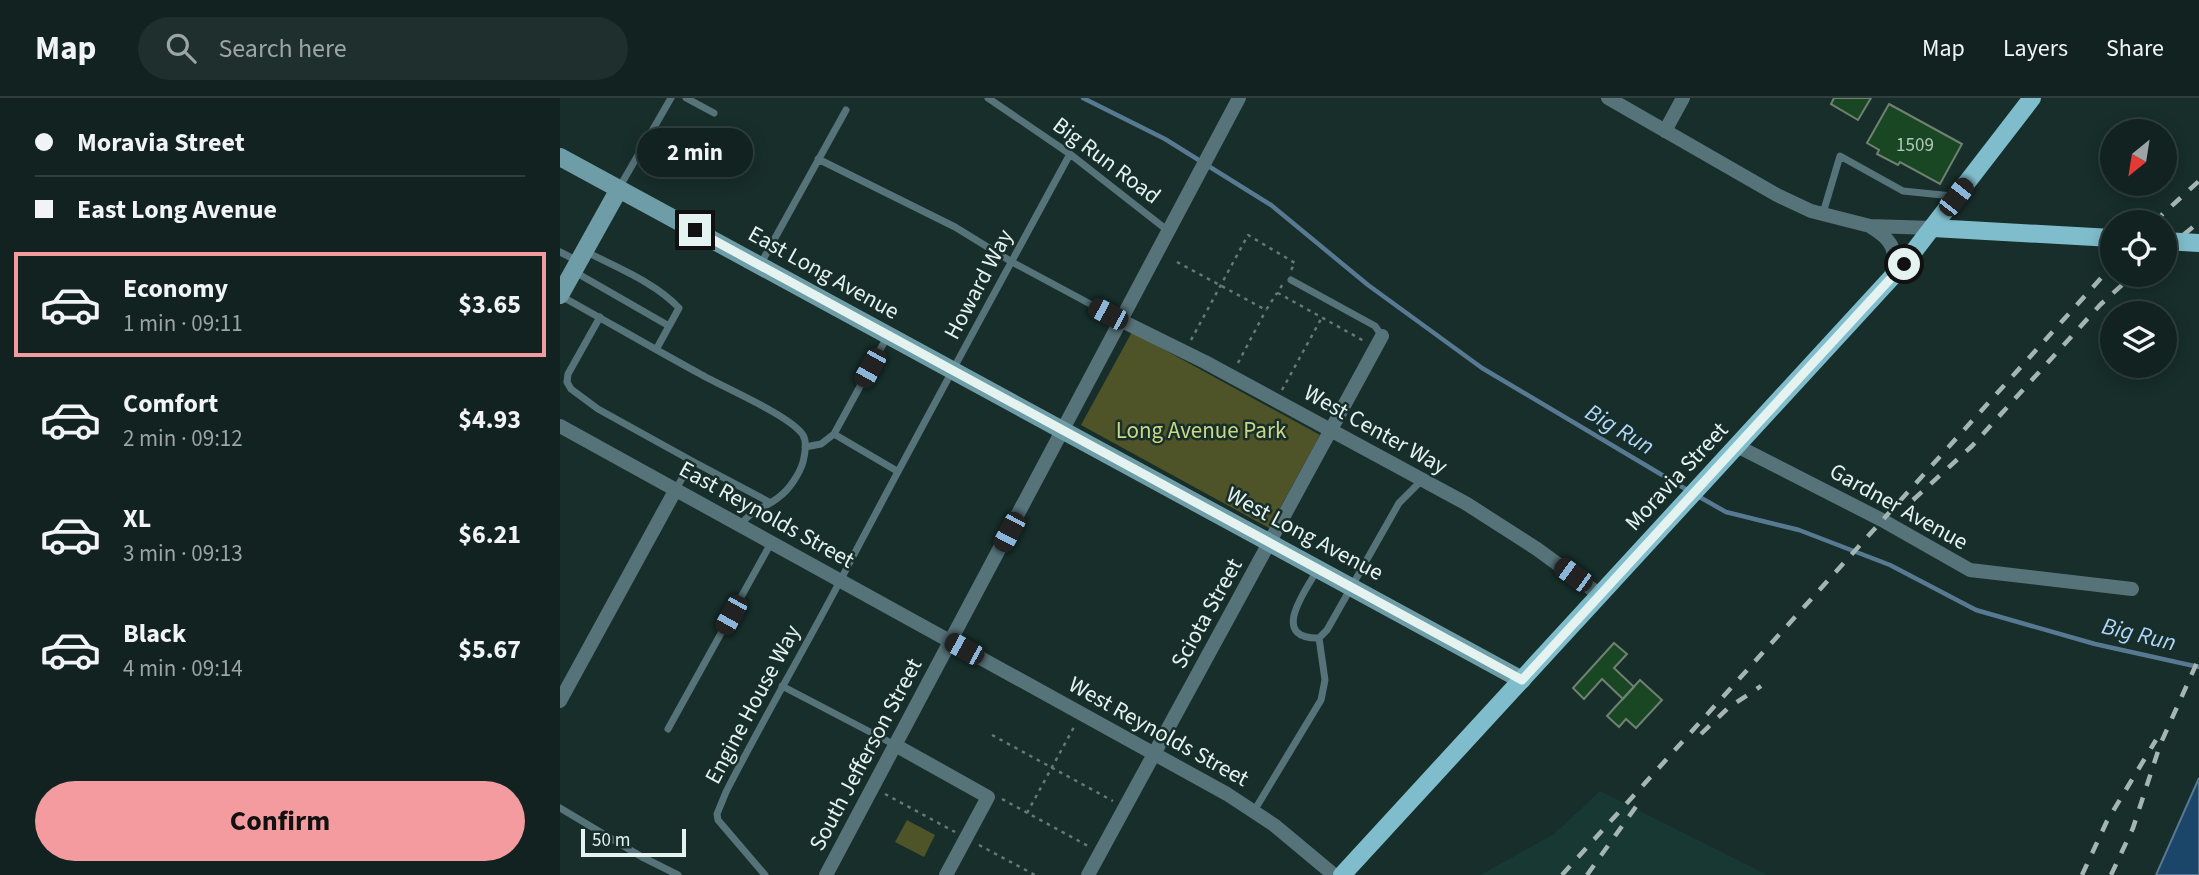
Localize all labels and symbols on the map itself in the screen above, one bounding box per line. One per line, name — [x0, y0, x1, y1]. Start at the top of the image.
street label: Big Run Road — [1046, 109, 1168, 212]
north arrow — [2100, 119, 2177, 196]
callout: 2 min — [637, 129, 753, 178]
house number: 1509 — [1896, 132, 1934, 159]
car — [1935, 174, 1978, 220]
route end — [679, 214, 711, 246]
street label: East Long Avenue — [742, 217, 905, 328]
street label: Howard Way — [936, 223, 1021, 345]
route start — [1888, 248, 1920, 280]
car — [1085, 295, 1132, 333]
car — [851, 345, 890, 391]
street label: West Center Way — [1298, 376, 1454, 483]
water label: Big Run — [1578, 395, 1661, 464]
park label: Long Avenue Park — [1116, 414, 1287, 447]
street label: Moravia Street — [1617, 414, 1736, 538]
street label: East Reynolds Street — [673, 453, 861, 576]
street label: Gardner Avenue — [1824, 455, 1974, 558]
street label: West Long Avenue — [1220, 478, 1389, 589]
car — [990, 509, 1029, 555]
street label: Sciota Street — [1163, 552, 1250, 674]
car — [1550, 554, 1597, 596]
car — [712, 592, 751, 638]
water label: Big Run — [2098, 608, 2180, 661]
street label: Engine House Way — [697, 618, 808, 790]
car — [941, 630, 988, 668]
street label: South Jefferson Street — [801, 652, 930, 856]
street label: West Reynolds Street — [1063, 668, 1255, 795]
scale bar — [581, 826, 686, 858]

